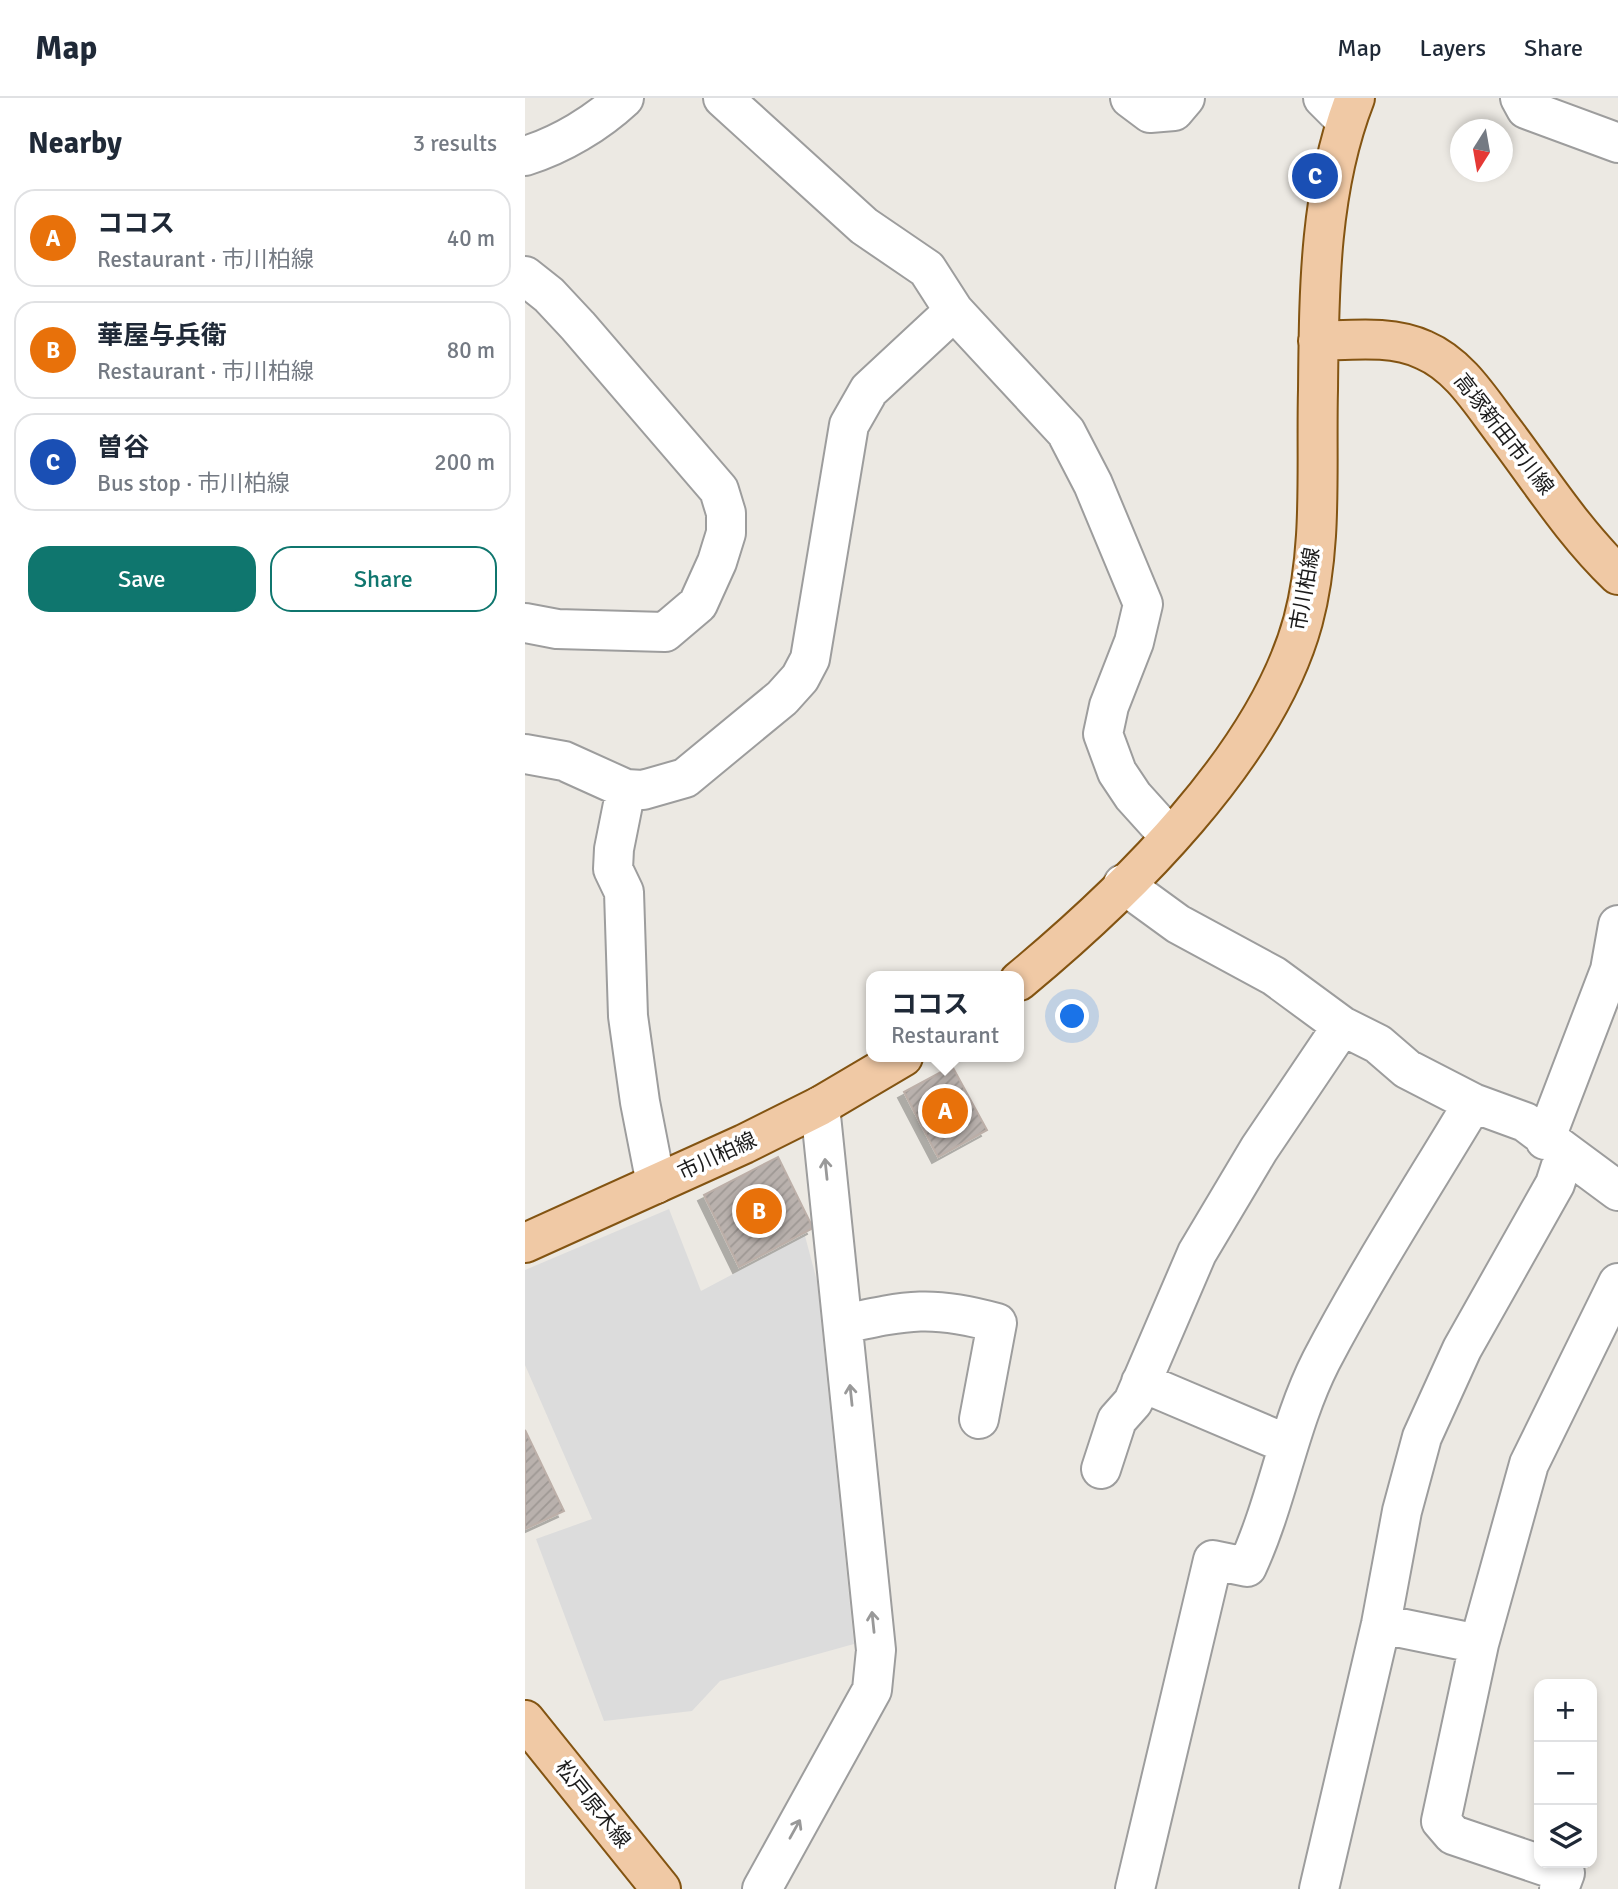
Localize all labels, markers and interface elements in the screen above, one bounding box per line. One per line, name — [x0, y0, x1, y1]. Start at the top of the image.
text: Map — [35, 28, 97, 69]
text: Map — [1337, 33, 1382, 63]
text: Layers — [1420, 33, 1486, 63]
text: Share — [1524, 33, 1583, 63]
north arrow — [1450, 119, 1513, 182]
text: Nearby — [28, 125, 122, 162]
text: 3 results — [413, 129, 497, 158]
pin: C — [1292, 150, 1338, 202]
text: ココス — [97, 208, 175, 240]
text: A — [46, 224, 60, 253]
text: 40 m — [447, 224, 495, 253]
text: Restaurant · 市川柏線 — [97, 245, 314, 274]
text: 華屋与兵衛 — [97, 320, 227, 352]
text: B — [46, 336, 60, 365]
text: 80 m — [447, 336, 495, 365]
text: Restaurant · 市川柏線 — [97, 357, 314, 386]
street label: 高塚新田市川線 — [1449, 368, 1559, 500]
text: 曽谷 — [97, 432, 149, 464]
text: C — [46, 448, 60, 477]
text: 200 m — [434, 448, 495, 477]
text: Bus stop · 市川柏線 — [97, 469, 290, 498]
street label: 市川柏線 — [1285, 545, 1325, 633]
button: Save — [28, 546, 256, 612]
button: Share — [270, 546, 497, 612]
popup — [866, 971, 1024, 1062]
text: ココス — [891, 989, 969, 1021]
your location — [1055, 999, 1089, 1033]
text: Restaurant — [891, 1021, 999, 1050]
pin: A — [922, 1085, 968, 1137]
street label: 市川柏線 — [673, 1126, 761, 1186]
one-way arrow — [819, 1158, 832, 1181]
pin: B — [736, 1185, 782, 1237]
one-way arrow — [844, 1384, 857, 1407]
one-way arrow — [866, 1611, 879, 1633]
map controls — [1534, 1679, 1597, 1868]
button: + — [1534, 1679, 1597, 1742]
button: − — [1534, 1742, 1597, 1805]
street label: 松戸原木線 — [550, 1755, 636, 1853]
button: layers — [1534, 1805, 1597, 1868]
one-way arrow — [789, 1819, 802, 1840]

